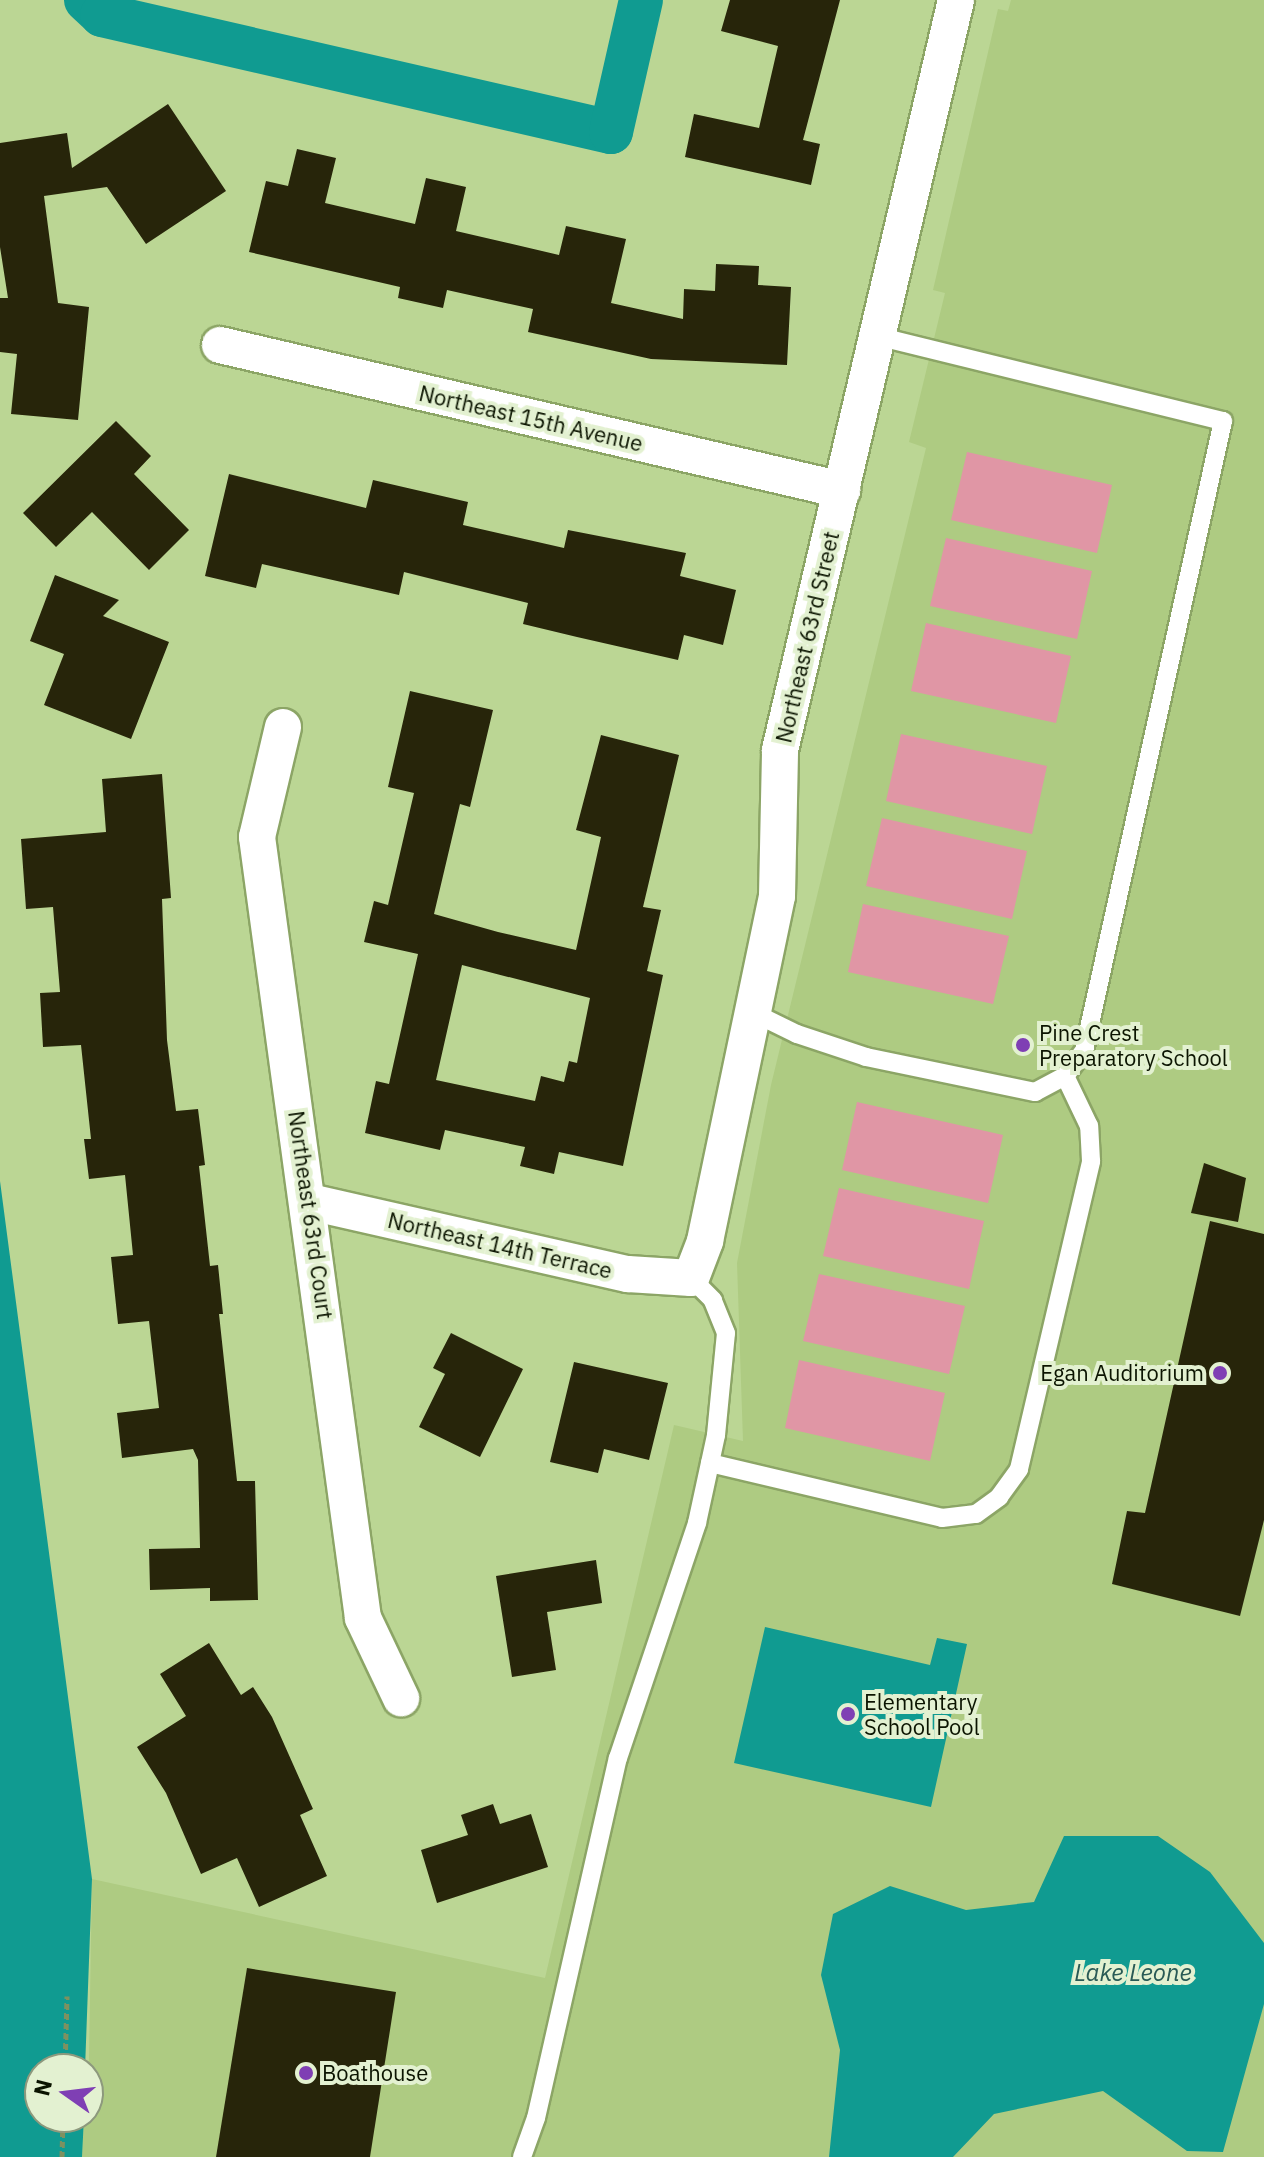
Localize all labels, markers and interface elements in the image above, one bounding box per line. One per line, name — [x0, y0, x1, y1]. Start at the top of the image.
street label: Northeast 15th Avenue — [417, 379, 645, 457]
street label: Northeast 63rd Street — [770, 529, 844, 745]
place label: Pine Crest Preparatory School — [1039, 1019, 1228, 1070]
marker: Pine Crest Preparatory School — [1014, 1036, 1032, 1054]
street label: Northeast 63rd Court — [283, 1109, 339, 1321]
street label: Northeast 14th Terrace — [385, 1206, 615, 1284]
place label: Egan Auditorium — [1040, 1360, 1204, 1386]
marker: Egan Auditorium — [1211, 1364, 1229, 1382]
place label: Elementary School Pool — [864, 1688, 980, 1740]
marker: Elementary School Pool — [839, 1705, 857, 1723]
water label: Lake Leone — [1074, 1959, 1192, 1987]
north arrow — [24, 2053, 104, 2133]
place label: Boathouse — [322, 2060, 428, 2086]
marker: Boathouse — [297, 2064, 315, 2082]
text: N — [26, 2076, 58, 2099]

